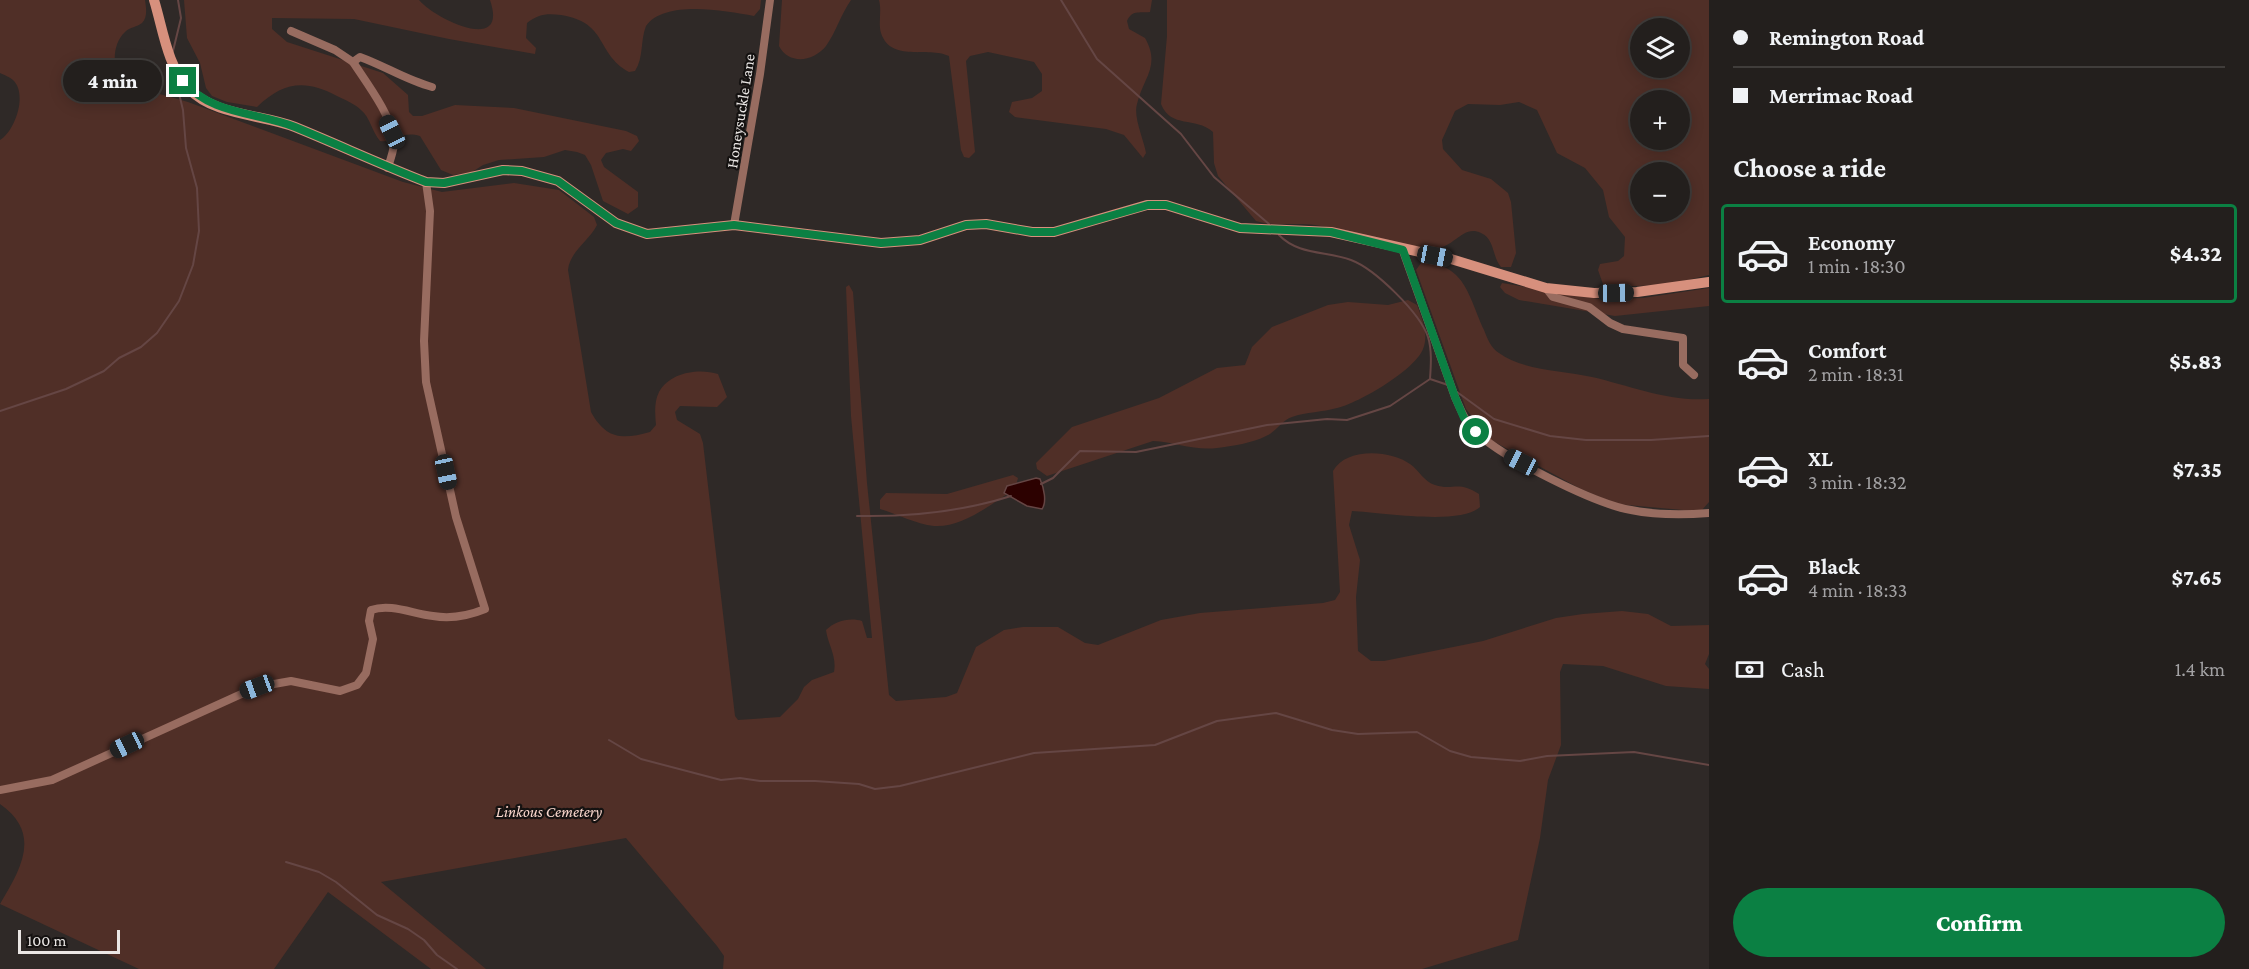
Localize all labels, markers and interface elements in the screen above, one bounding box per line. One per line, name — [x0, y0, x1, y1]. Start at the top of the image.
map controls — [1630, 18, 1690, 222]
button: layers — [1630, 18, 1690, 78]
text: Remington Road — [1769, 25, 1924, 50]
street label: Honeysuckle Lane — [723, 53, 759, 170]
callout: 4 min — [63, 60, 162, 102]
route end — [169, 67, 196, 94]
text: 4 min — [88, 70, 137, 92]
text: Merrimac Road — [1769, 83, 1913, 108]
button: + — [1630, 90, 1690, 150]
car — [376, 112, 408, 152]
text: Choose a ride — [1733, 153, 1886, 183]
button: − — [1630, 162, 1690, 222]
icon: car — [1736, 227, 1790, 281]
text: Economy — [1808, 230, 1895, 255]
text: $4.32 — [2170, 241, 2222, 266]
car — [1416, 244, 1454, 268]
text: 1 min · 18:30 — [1808, 255, 1906, 277]
car — [1598, 284, 1634, 302]
icon: car — [1736, 335, 1790, 389]
text: Comfort — [1808, 338, 1886, 363]
text: $5.83 — [2169, 349, 2222, 374]
text: 2 min · 18:31 — [1808, 363, 1904, 385]
route start — [1462, 418, 1489, 445]
icon: car — [1736, 443, 1790, 497]
car — [1501, 446, 1541, 478]
text: XL — [1808, 446, 1833, 471]
car — [433, 453, 459, 491]
text: $7.35 — [2172, 457, 2222, 482]
text: 3 min · 18:32 — [1808, 471, 1907, 493]
icon: car — [1736, 551, 1790, 605]
text: Black — [1808, 554, 1860, 579]
text: $7.65 — [2172, 565, 2222, 590]
text: 4 min · 18:33 — [1808, 579, 1907, 601]
icon: cash — [1733, 653, 1766, 686]
text: Cash — [1781, 657, 1825, 682]
text: 1.4 km — [2175, 658, 2225, 680]
car — [237, 672, 277, 702]
car — [107, 729, 147, 761]
park label: Linkous Cemetery — [496, 803, 603, 821]
button: Confirm — [1733, 888, 2225, 957]
scale bar — [18, 927, 120, 954]
text: 100 m — [27, 932, 66, 949]

